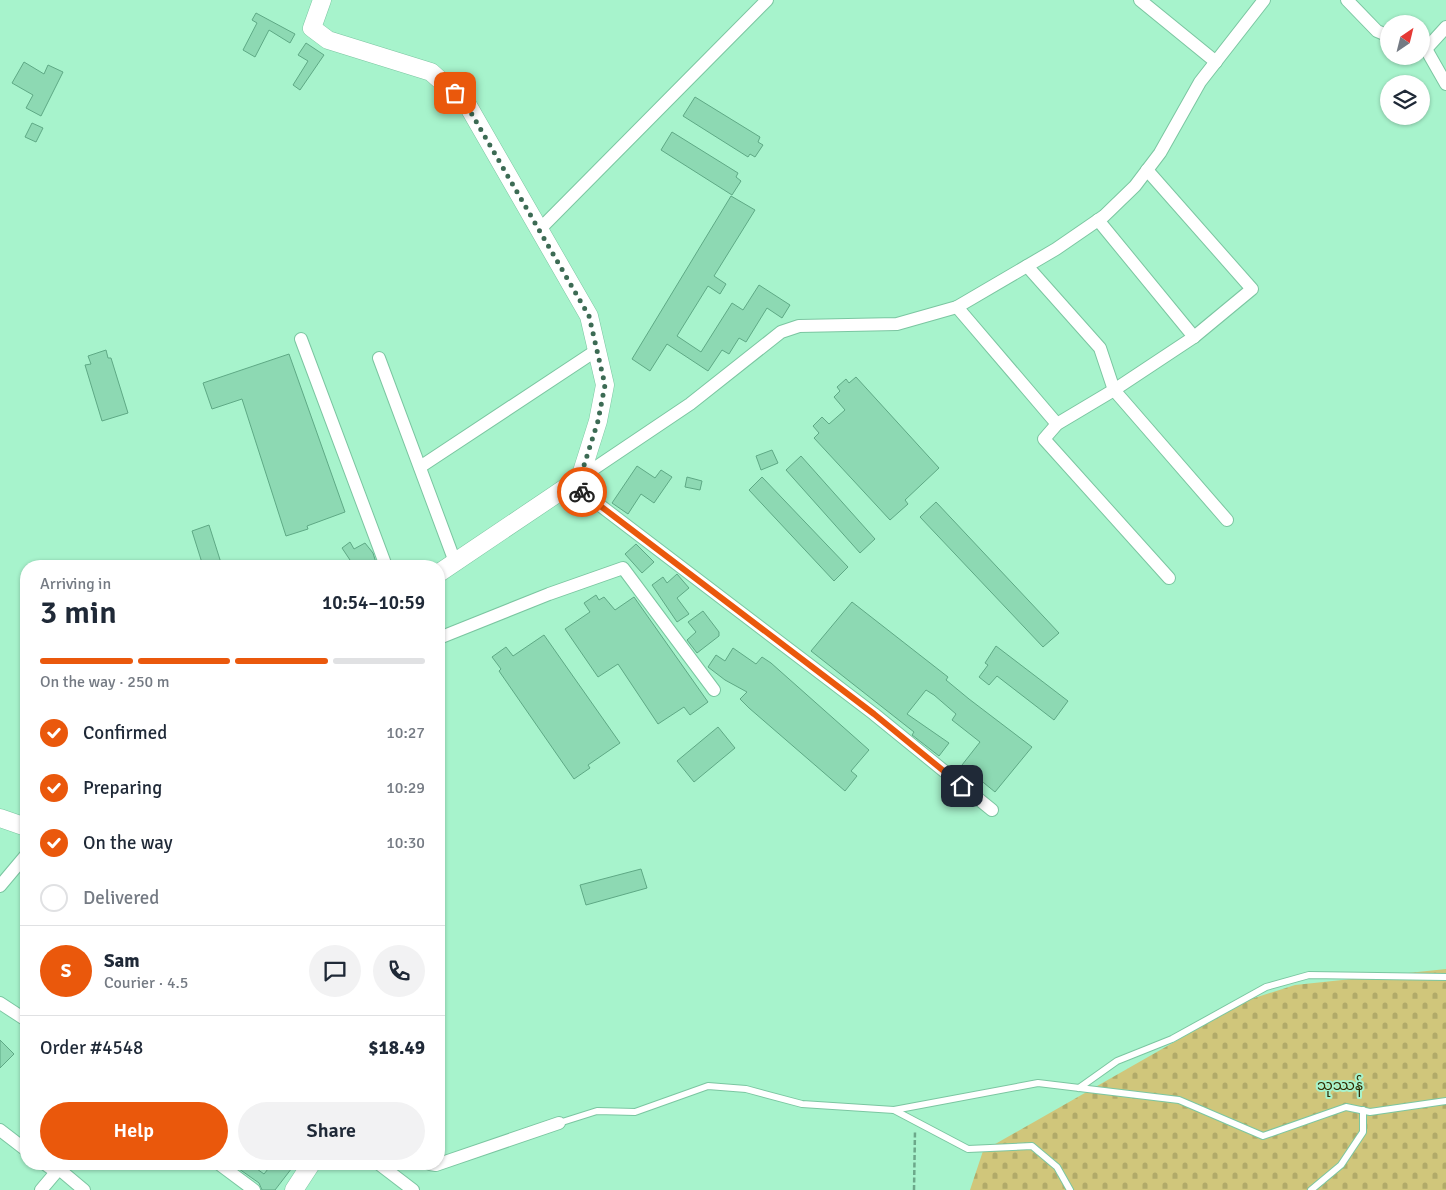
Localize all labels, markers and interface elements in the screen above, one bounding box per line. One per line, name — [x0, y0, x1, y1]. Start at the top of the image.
north arrow — [1380, 15, 1430, 65]
map controls — [1380, 15, 1430, 125]
pin — [434, 72, 476, 114]
button: layers — [1380, 75, 1430, 125]
icon: bag — [441, 79, 469, 107]
courier — [557, 467, 607, 517]
icon: bike — [568, 478, 596, 506]
text: Arriving in — [40, 574, 111, 594]
text: 10:54–10:59 — [322, 591, 425, 615]
text: 3 min — [40, 593, 117, 632]
text: On the way · 250 m — [40, 672, 170, 692]
icon: check — [40, 719, 68, 747]
text: Confirmed — [83, 721, 167, 745]
text: 10:27 — [386, 723, 425, 743]
pin — [941, 765, 983, 807]
icon: home — [948, 772, 976, 800]
icon: check — [40, 774, 68, 802]
text: Preparing — [83, 776, 162, 800]
text: 10:29 — [386, 778, 425, 798]
icon: check — [40, 829, 68, 857]
text: On the way — [83, 831, 173, 855]
text: 10:30 — [386, 833, 425, 853]
text: Delivered — [83, 886, 159, 910]
button: chat — [309, 945, 361, 997]
button: phone — [373, 945, 425, 997]
text: Sam — [104, 949, 140, 973]
text: S — [61, 959, 71, 983]
text: Courier · 4.5 — [104, 973, 188, 993]
text: Order #4548 — [40, 1036, 143, 1060]
text: $18.49 — [368, 1036, 425, 1060]
park label: သုဿန် — [1317, 1075, 1363, 1097]
button: Help — [40, 1102, 228, 1160]
button: Share — [238, 1102, 425, 1160]

